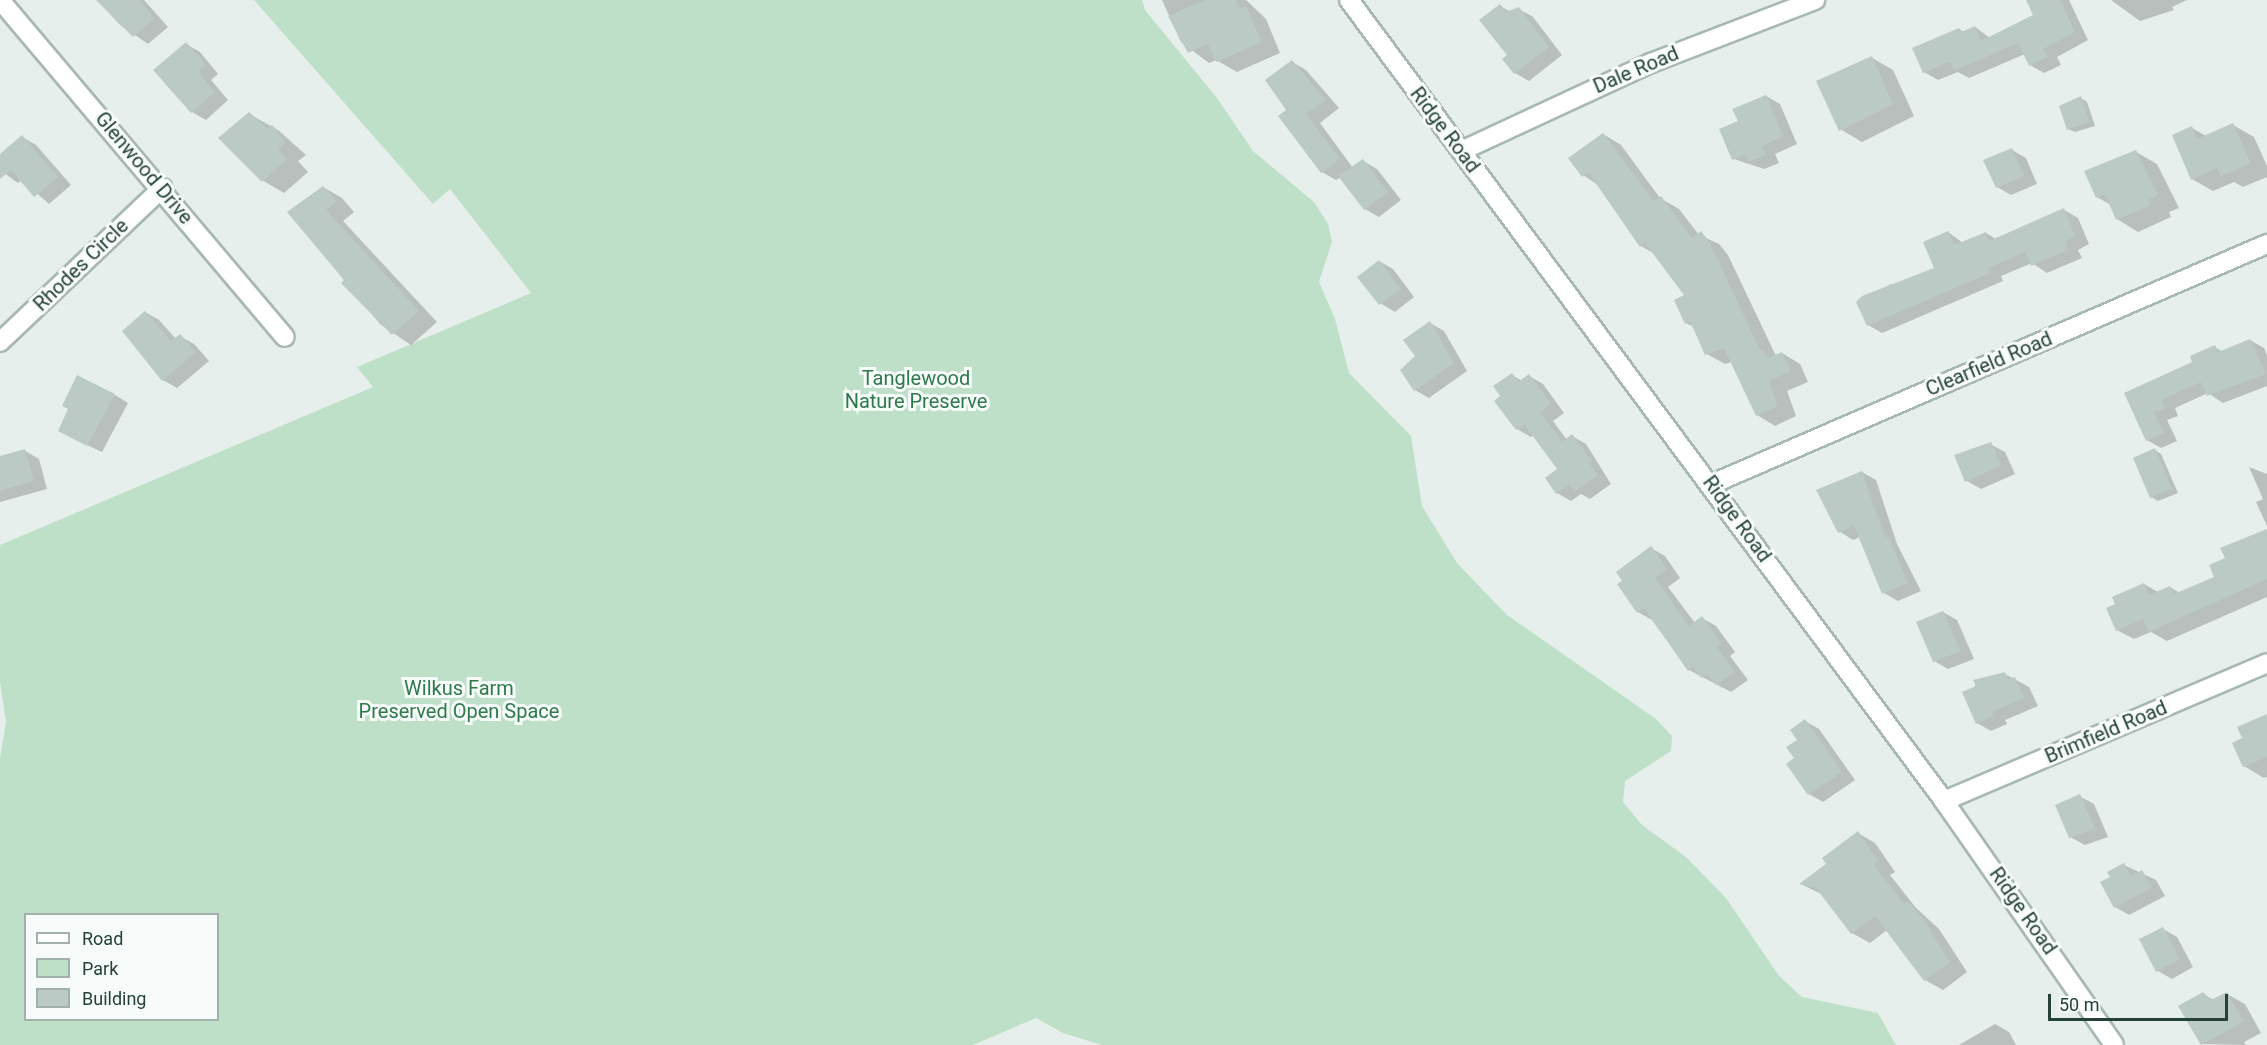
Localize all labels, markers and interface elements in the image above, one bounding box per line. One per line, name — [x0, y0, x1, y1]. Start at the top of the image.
street label: Dale Road — [1590, 41, 1682, 99]
street label: Ridge Road — [1405, 82, 1485, 178]
street label: Glenwood Drive — [90, 107, 198, 229]
street label: Rhodes Circle — [29, 214, 133, 316]
street label: Clearfield Road — [1922, 327, 2056, 401]
park label: Tanglewood Nature Preserve — [845, 367, 987, 414]
street label: Ridge Road — [1698, 471, 1776, 567]
park label: Wilkus Farm Preserved Open Space — [359, 677, 559, 724]
street label: Brimfield Road — [2041, 695, 2171, 769]
street label: Ridge Road — [1984, 863, 2062, 959]
legend — [24, 913, 219, 1021]
text: Road — [82, 928, 123, 949]
text: Park — [82, 958, 118, 979]
scale bar — [2051, 982, 2231, 1020]
text: Building — [82, 988, 146, 1009]
text: 50 m — [2059, 994, 2099, 1015]

